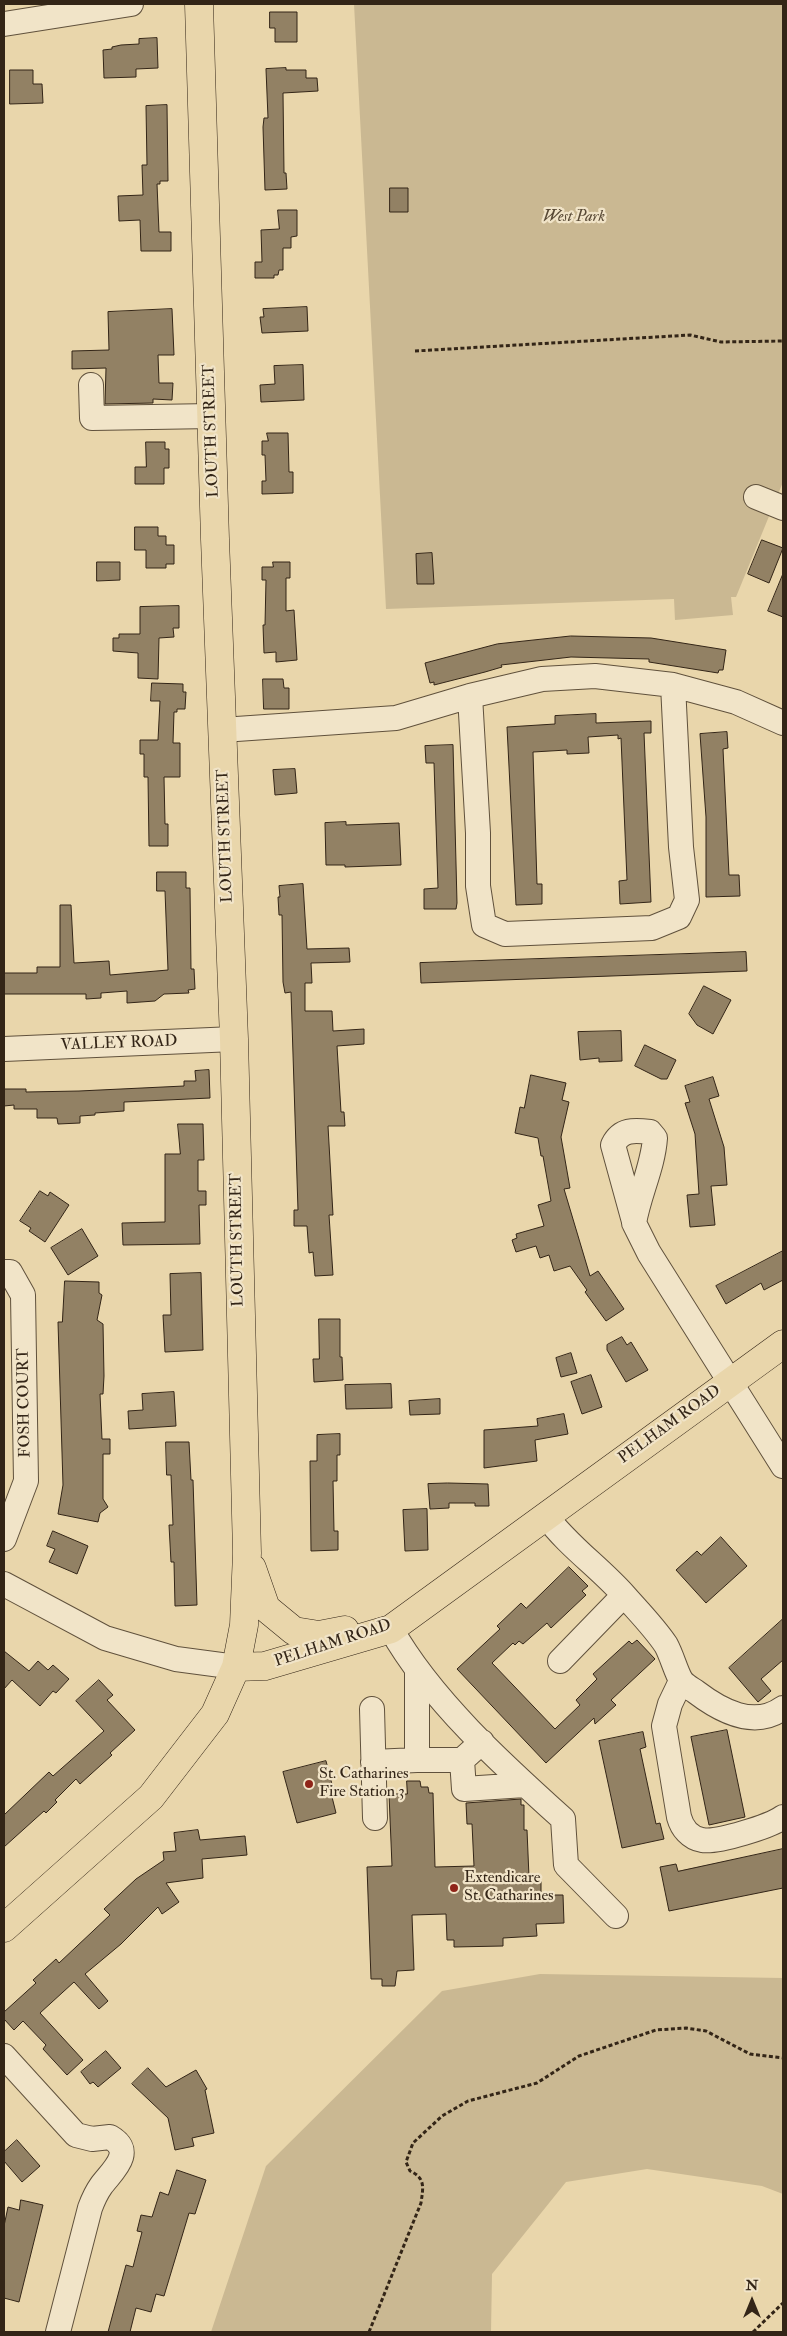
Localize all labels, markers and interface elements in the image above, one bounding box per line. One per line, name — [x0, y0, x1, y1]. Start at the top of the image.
park label: West Park — [543, 208, 605, 228]
street label: LOUTH STREET — [200, 364, 224, 498]
street label: LOUTH STREET — [214, 769, 238, 903]
street label: VALLEY ROAD — [60, 1032, 178, 1056]
street label: LOUTH STREET — [227, 1173, 249, 1307]
street label: FOSH COURT — [14, 1348, 36, 1458]
street label: PELHAM ROAD — [615, 1381, 725, 1469]
street label: PELHAM ROAD — [272, 1616, 394, 1672]
place label: St. Catharines Fire Station 3 — [319, 1765, 409, 1803]
marker: St. Catharines Fire Station 3 — [303, 1778, 315, 1790]
place label: Extendicare St. Catharines — [464, 1869, 554, 1907]
marker: Extendicare St. Catharines — [448, 1882, 460, 1894]
north arrow — [727, 2276, 777, 2326]
text: N — [746, 2277, 758, 2294]

